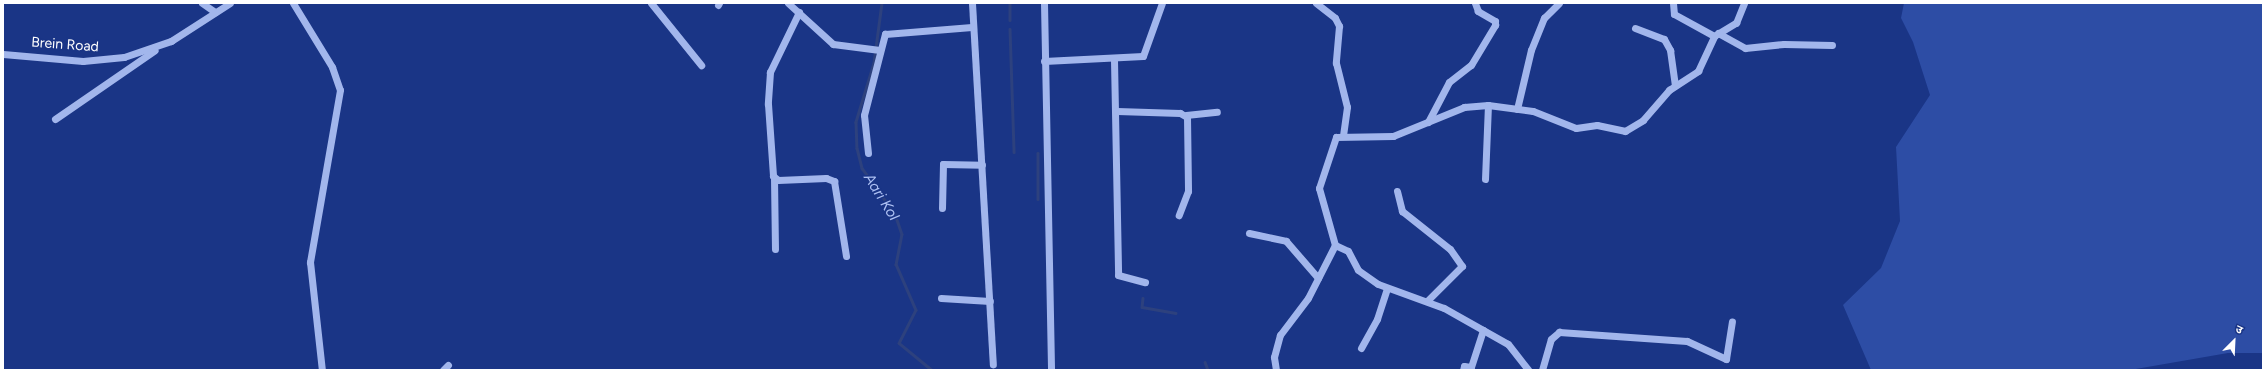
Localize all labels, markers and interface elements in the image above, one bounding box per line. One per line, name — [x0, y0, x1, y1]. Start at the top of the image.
street label: Brein Road — [31, 34, 99, 56]
water label: Aari Kol — [860, 170, 902, 224]
north arrow — [2214, 321, 2254, 361]
text: उ — [2234, 322, 2245, 337]

